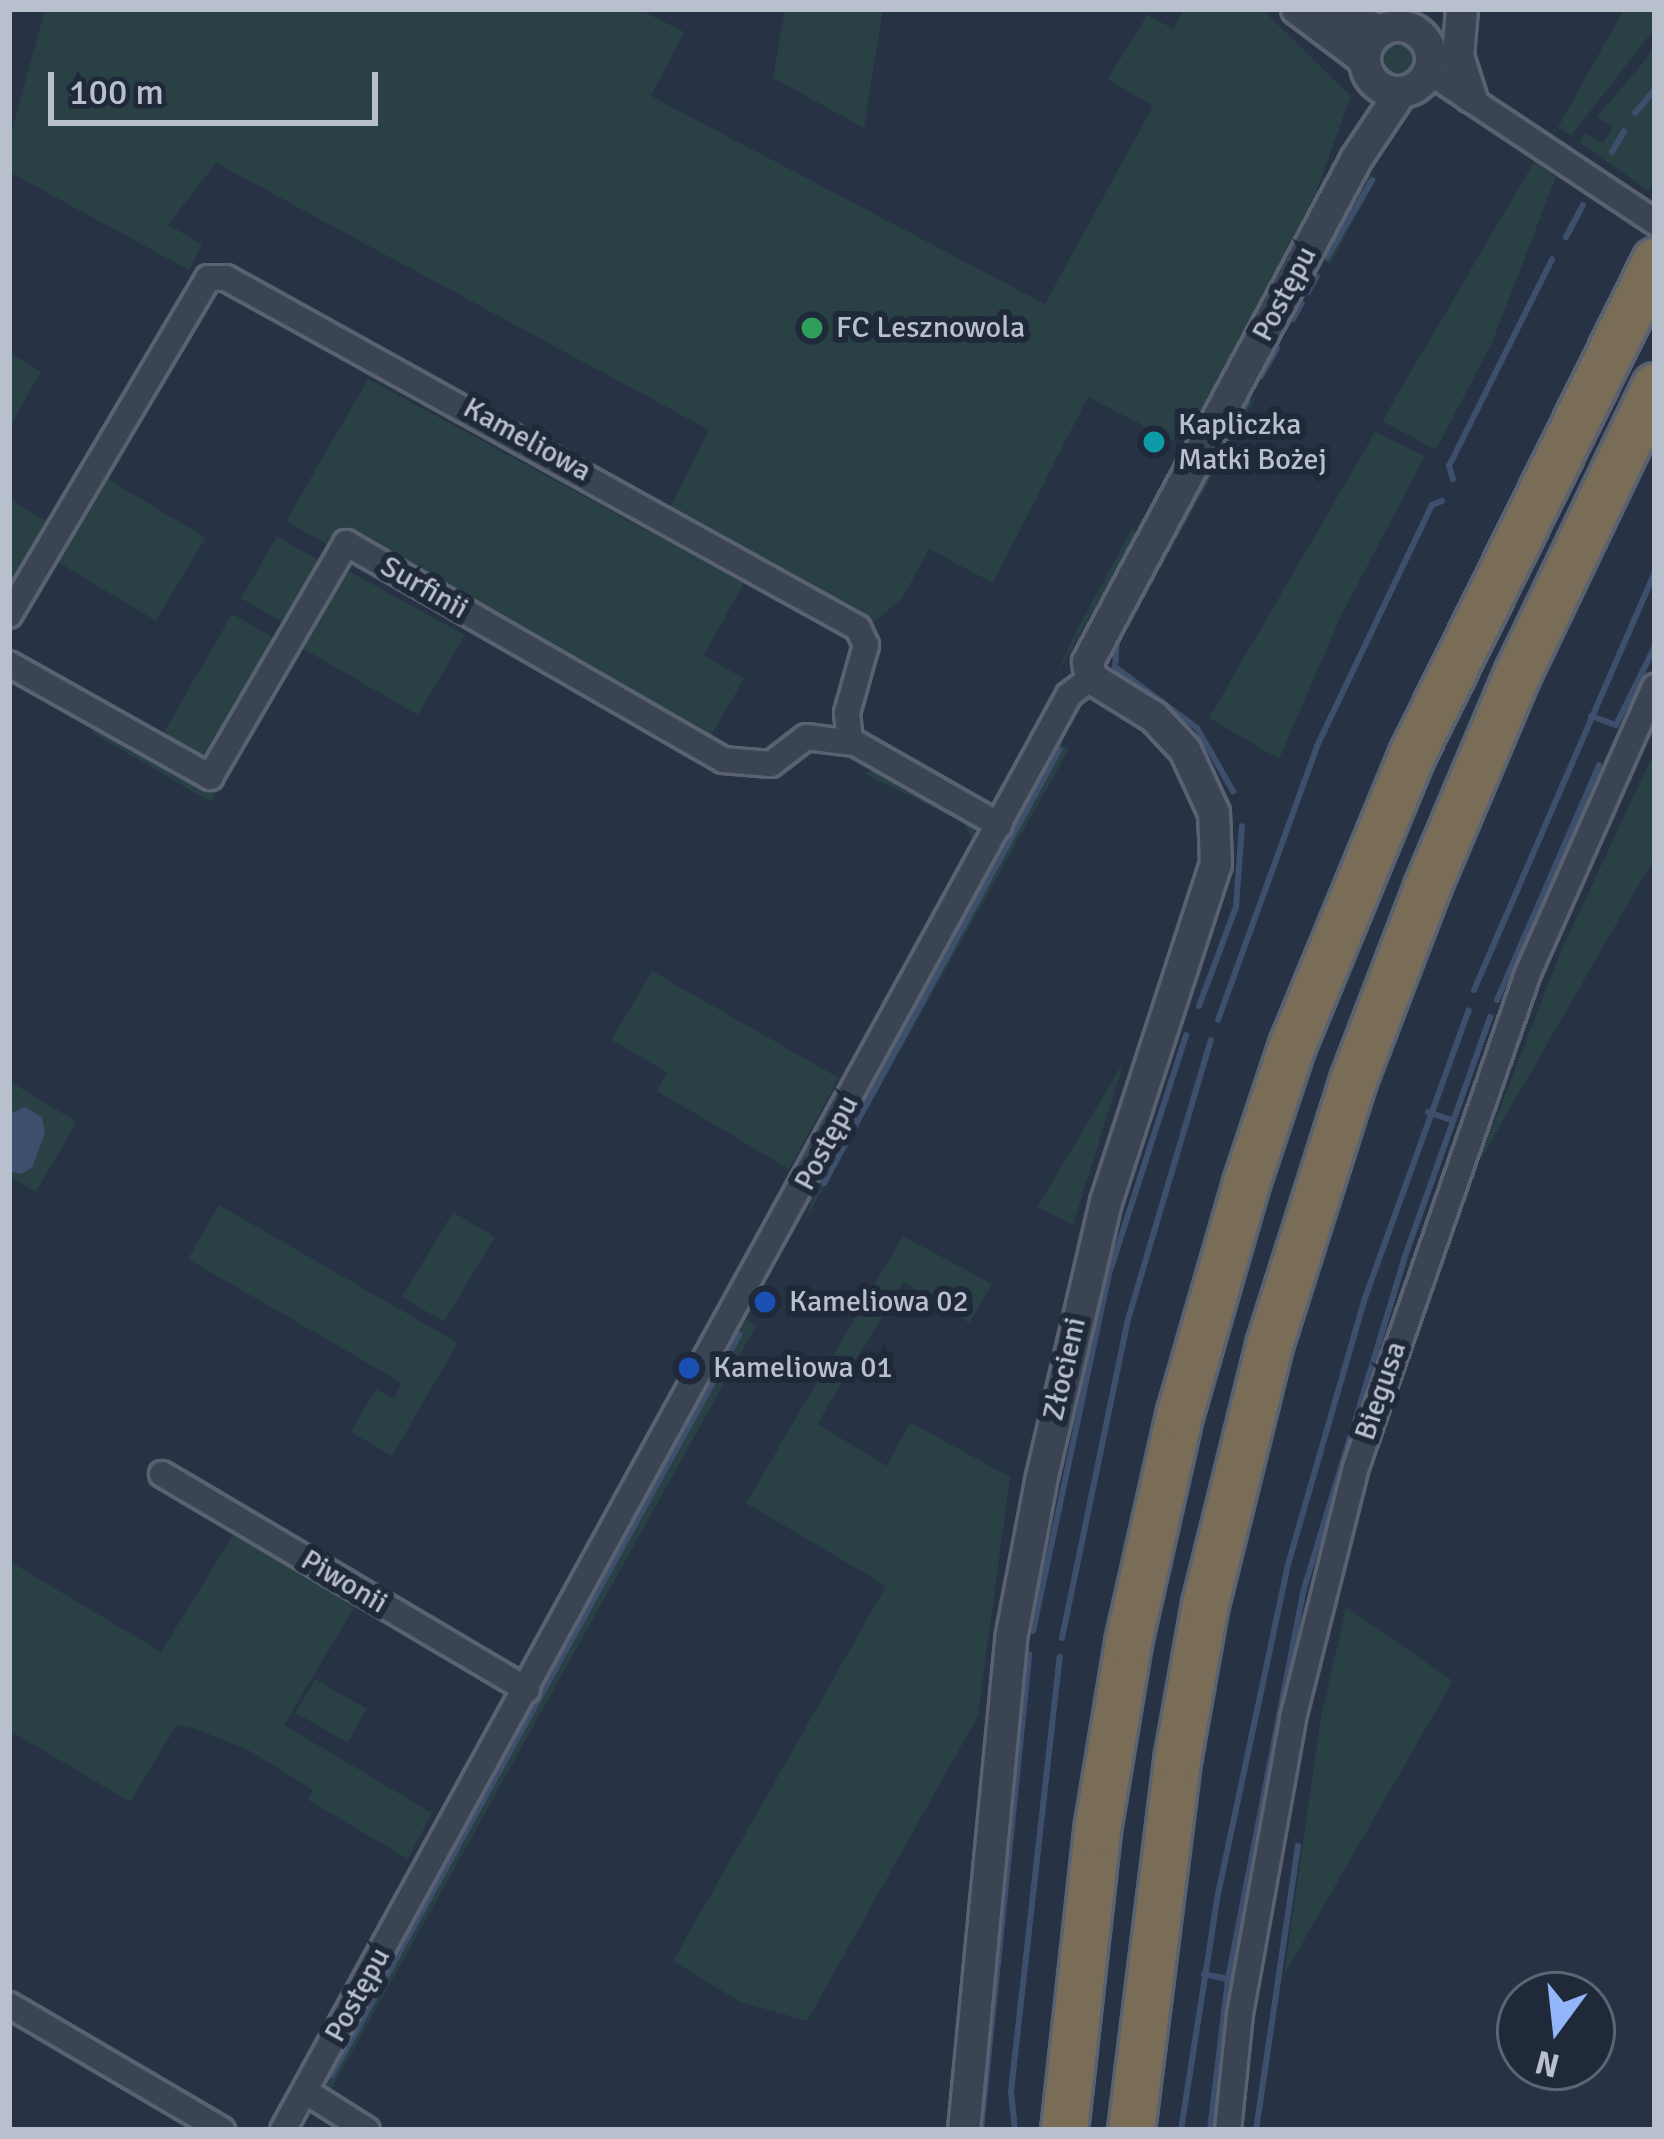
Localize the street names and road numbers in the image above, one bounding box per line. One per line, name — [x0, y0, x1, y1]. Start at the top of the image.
street label: Postępu — [1245, 240, 1325, 348]
street label: Kameliowa — [457, 390, 597, 490]
street label: Surfinii — [374, 549, 474, 627]
street label: Postępu — [787, 1089, 867, 1197]
street label: Złocieni — [1036, 1314, 1094, 1424]
street label: Biegusa — [1347, 1337, 1415, 1445]
street label: Piwonii — [294, 1542, 394, 1622]
street label: Postępu — [317, 1941, 399, 2049]

